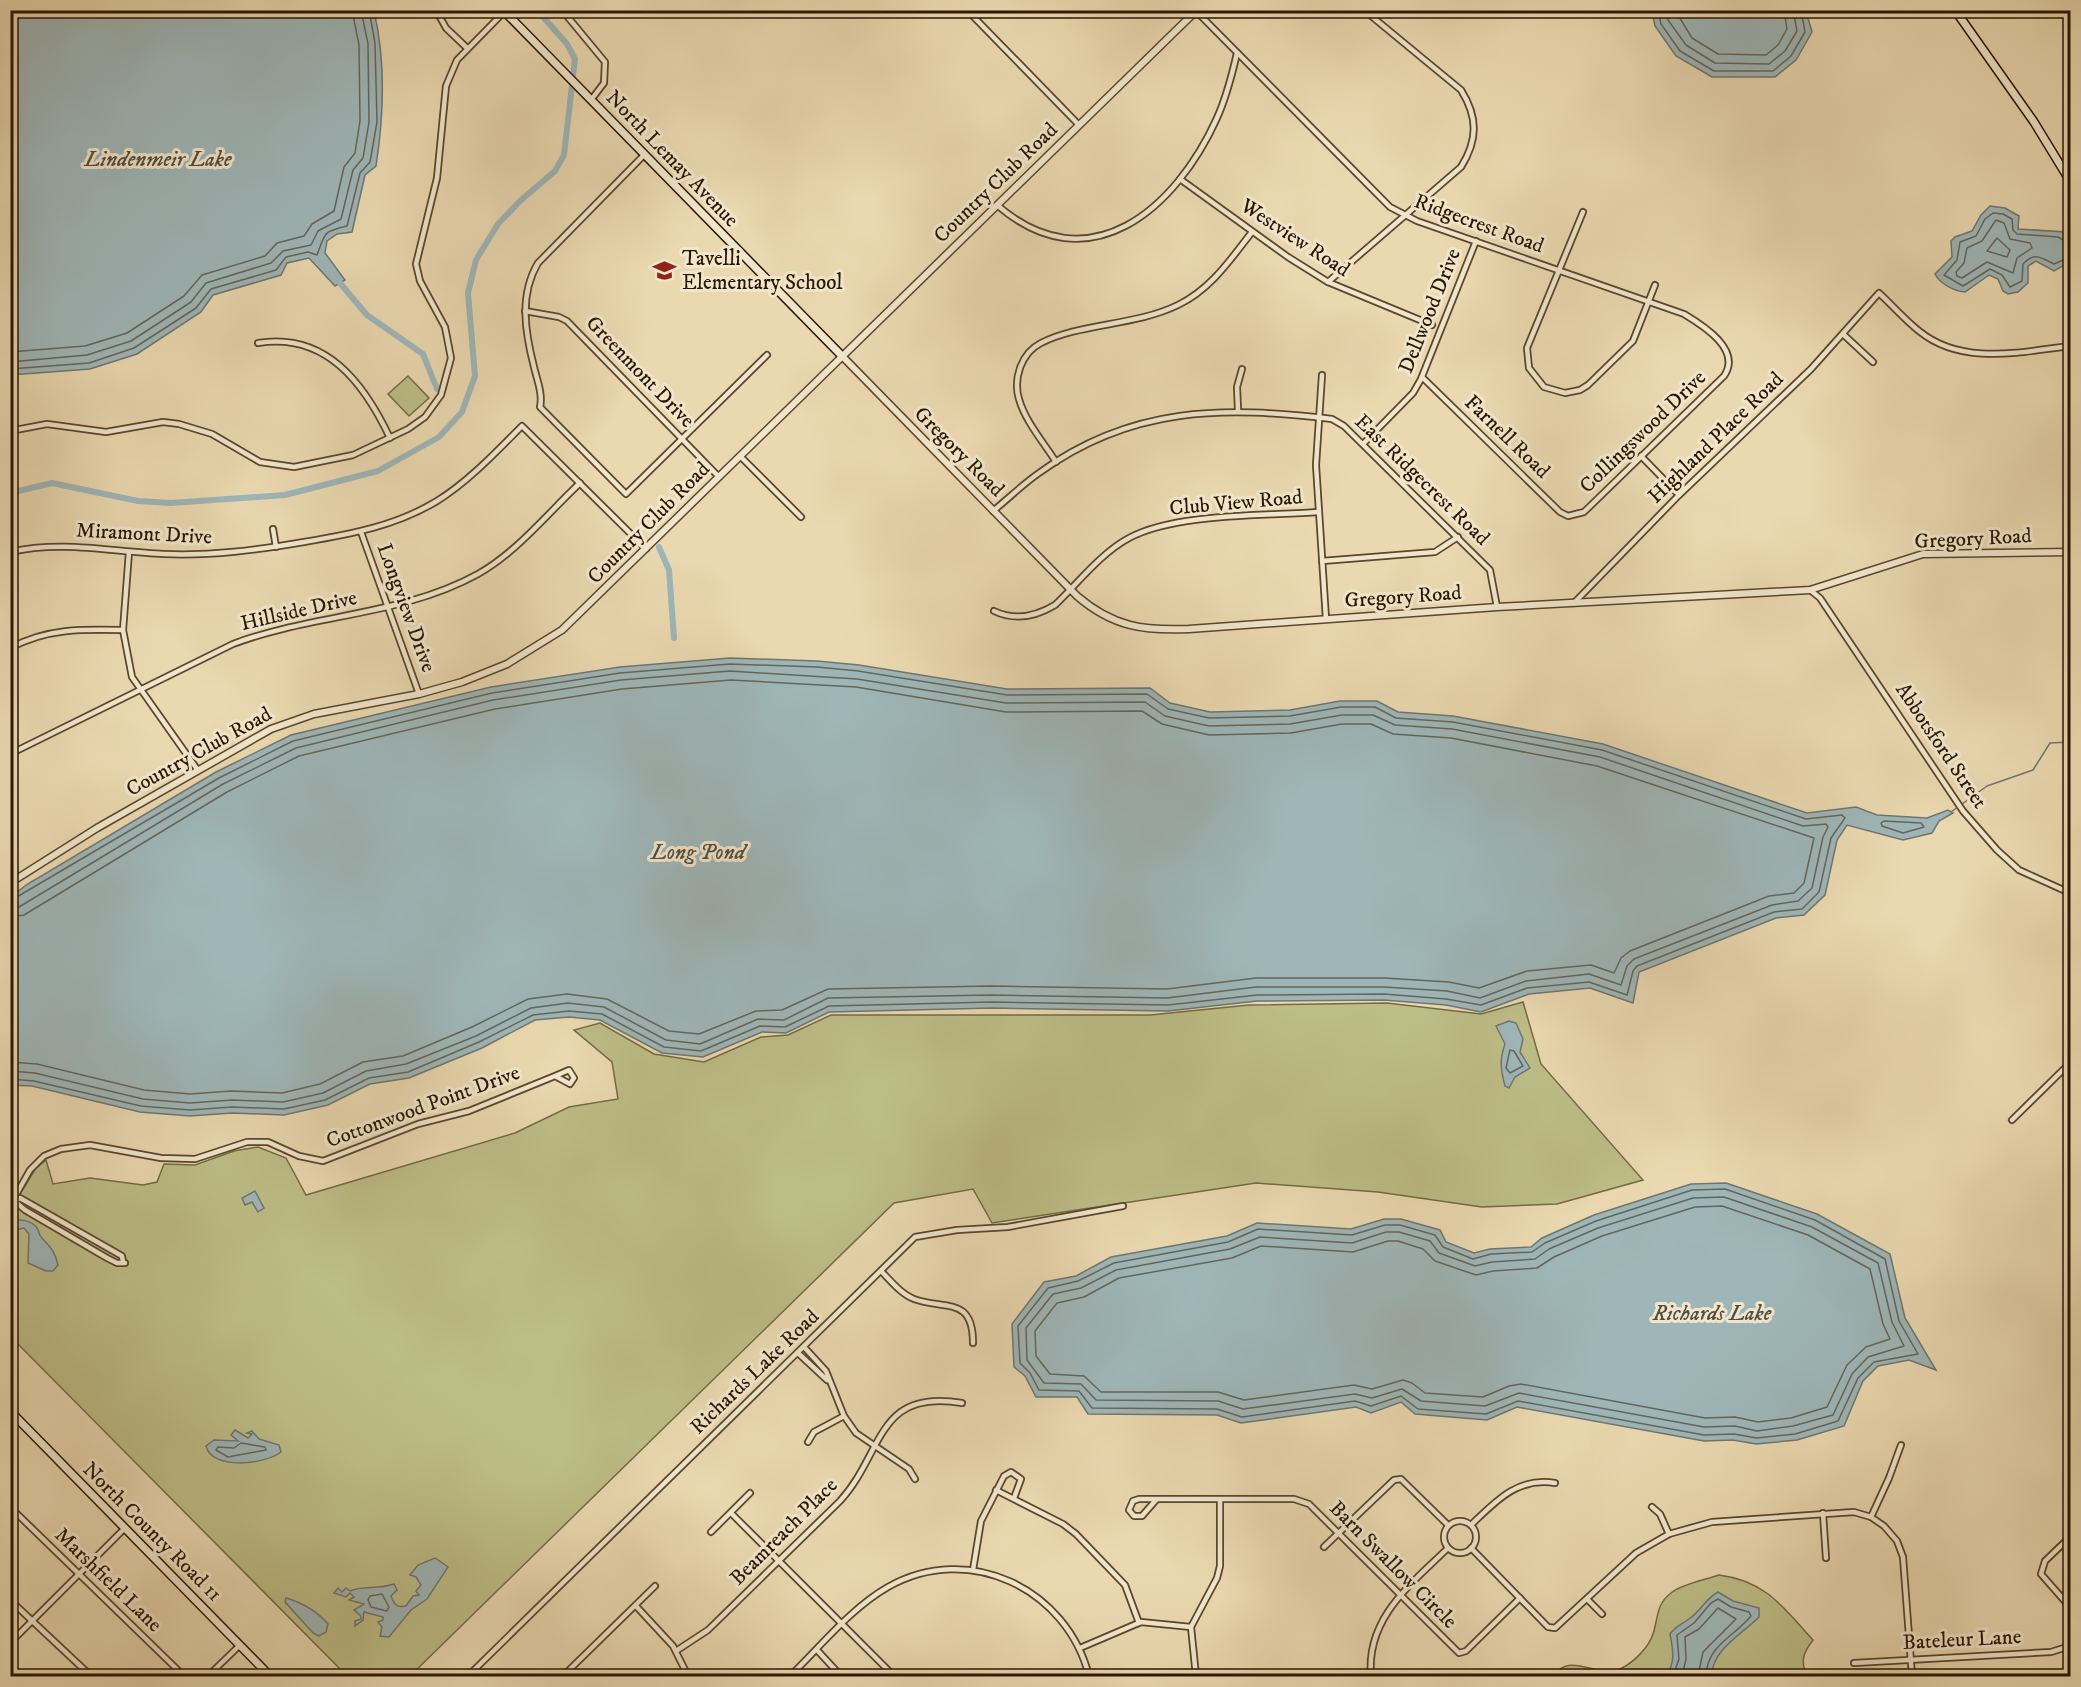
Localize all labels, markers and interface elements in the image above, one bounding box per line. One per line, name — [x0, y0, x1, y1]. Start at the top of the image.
street label: North Lemay Avenue — [600, 85, 744, 233]
street label: Country Club Road — [929, 117, 1064, 249]
water label: Lindenmeir Lake — [82, 146, 232, 173]
street label: Ridgecrest Road — [1411, 189, 1548, 260]
street label: Westview Road — [1234, 192, 1355, 283]
street label: Dellwood Drive — [1393, 244, 1467, 377]
place label: Tavelli Elementary School — [682, 246, 843, 296]
school or university icon: Tavelli Elementary School — [651, 258, 677, 284]
street label: Greenmont Drive — [580, 311, 700, 434]
street label: Collingswood Drive — [1574, 365, 1712, 499]
street label: Highland Place Road — [1643, 366, 1790, 509]
street label: Farnell Road — [1459, 390, 1556, 485]
street label: Gregory Road — [908, 401, 1010, 503]
street label: East Ridgecrest Road — [1349, 409, 1495, 552]
street label: Country Club Road — [582, 456, 716, 590]
street label: Club View Road — [1168, 484, 1304, 522]
street label: Miramont Drive — [75, 517, 213, 551]
street label: Gregory Road — [1914, 523, 2033, 555]
street label: Longview Drive — [371, 540, 441, 676]
street label: Gregory Road — [1344, 580, 1463, 614]
street label: Hillside Drive — [238, 585, 360, 637]
street label: Abbotsford Street — [1889, 678, 1993, 814]
street label: Country Club Road — [122, 701, 277, 803]
water label: Long Pond — [649, 839, 749, 866]
street label: Cottonwood Point Drive — [323, 1060, 523, 1154]
water label: Richards Lake — [1652, 1300, 1772, 1327]
street label: Richards Lake Road — [685, 1304, 825, 1440]
street label: North County Road 11 — [77, 1457, 227, 1607]
street label: Beamreach Place — [725, 1472, 844, 1591]
street label: Barn Swallow Circle — [1324, 1496, 1463, 1635]
street label: Marshfield Lane — [49, 1522, 167, 1638]
street label: Bateleur Lane — [1902, 1624, 2022, 1656]

